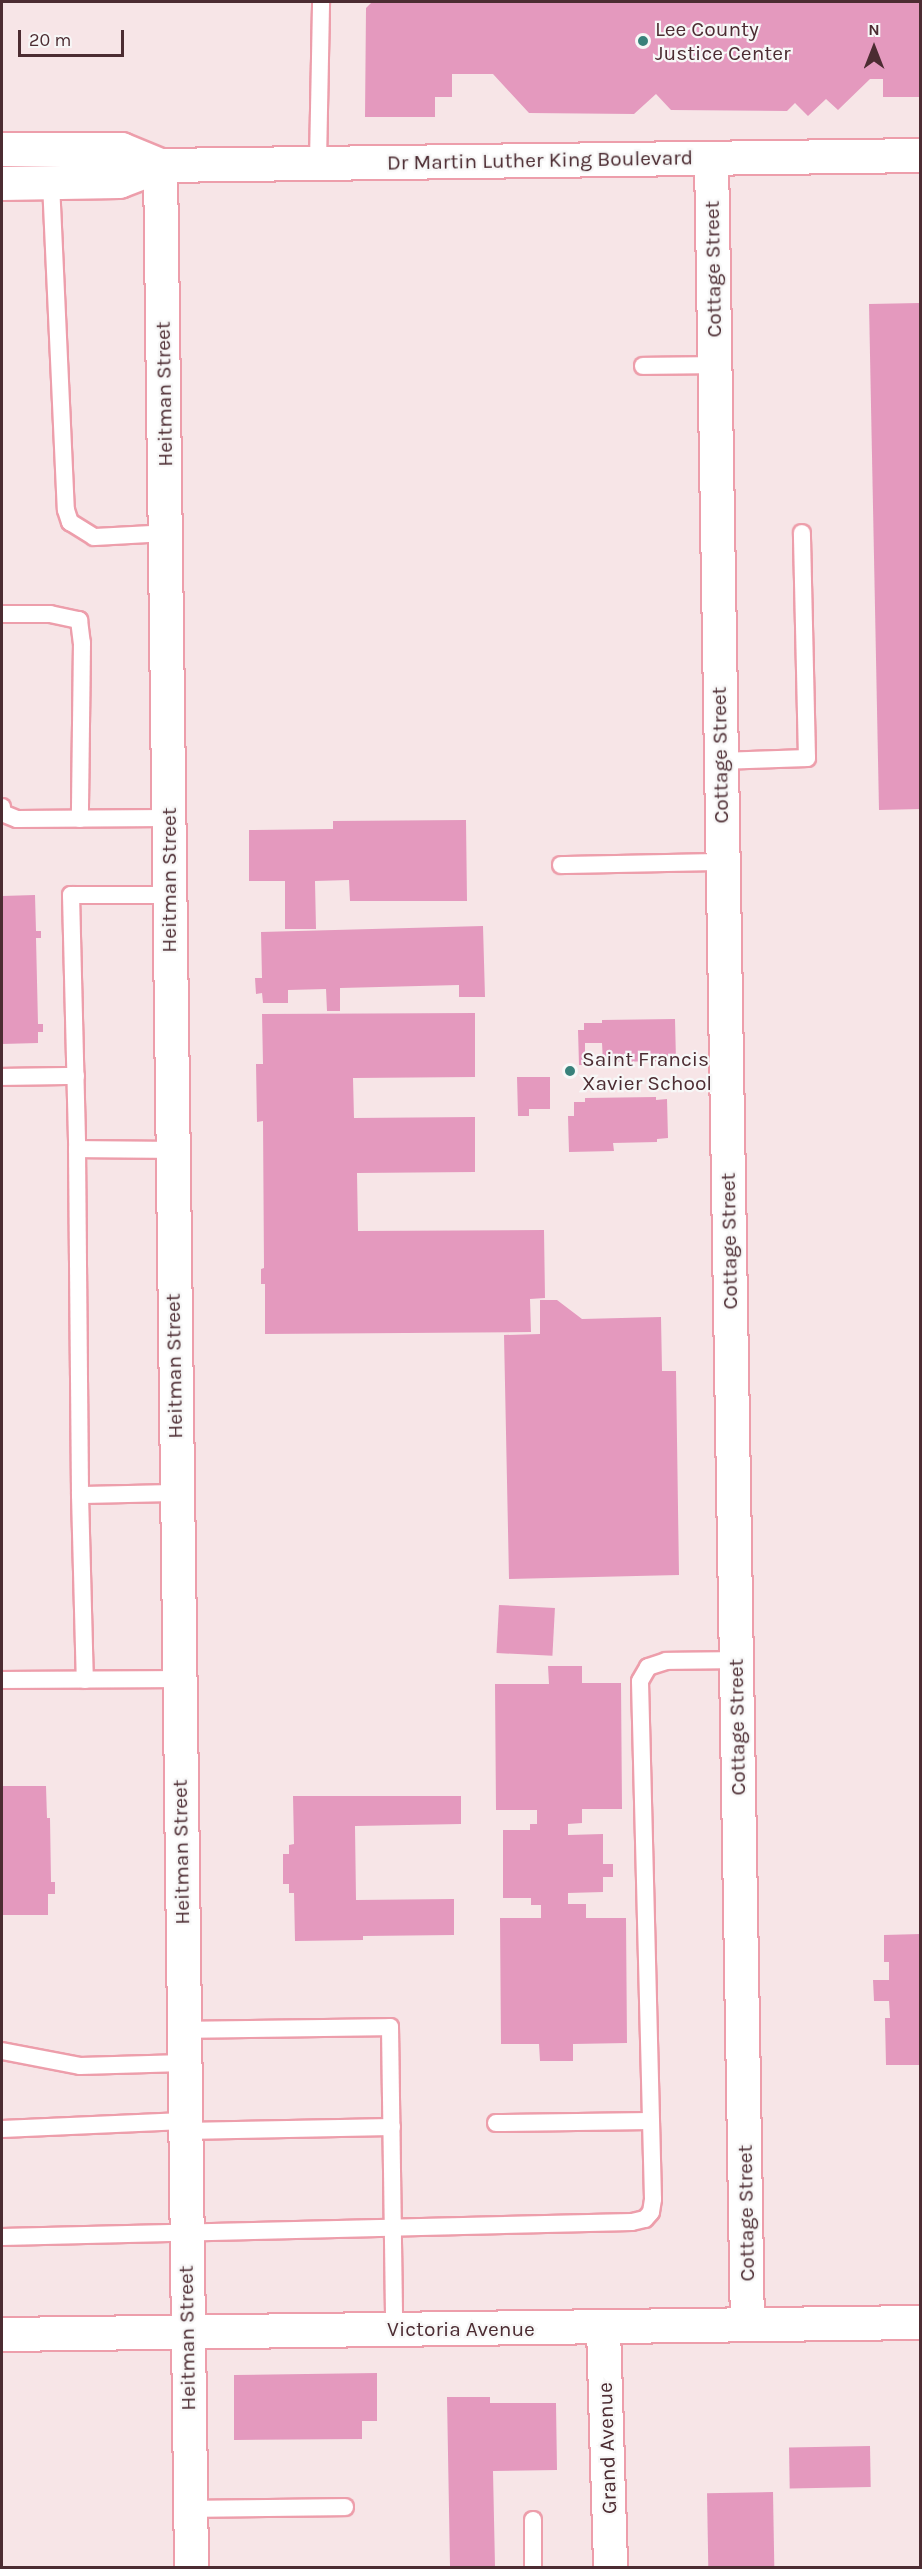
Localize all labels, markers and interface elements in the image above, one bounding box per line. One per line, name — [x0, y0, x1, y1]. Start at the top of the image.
place label: Lee County Justice Center — [655, 16, 791, 66]
scale bar — [21, 18, 128, 56]
north arrow — [844, 18, 904, 78]
text: N — [868, 20, 880, 39]
text: 20 m — [29, 29, 71, 51]
marker: Lee County Justice Center — [636, 34, 650, 48]
street label: Dr Martin Luther King Boulevard — [387, 145, 693, 175]
street label: Cottage Street — [699, 200, 727, 338]
street label: Heitman Street — [150, 321, 178, 467]
street label: Cottage Street — [706, 686, 734, 824]
street label: Heitman Street — [156, 807, 182, 953]
place label: Saint Francis Xavier School — [582, 1046, 712, 1096]
marker: Saint Francis Xavier School — [563, 1064, 577, 1078]
street label: Cottage Street — [715, 1172, 743, 1310]
street label: Heitman Street — [160, 1293, 188, 1439]
street label: Cottage Street — [723, 1658, 751, 1796]
street label: Heitman Street — [167, 1779, 195, 1925]
street label: Cottage Street — [732, 2144, 760, 2282]
street label: Heitman Street — [173, 2265, 201, 2411]
street label: Victoria Avenue — [387, 2316, 535, 2342]
street label: Grand Avenue — [592, 2382, 622, 2514]

